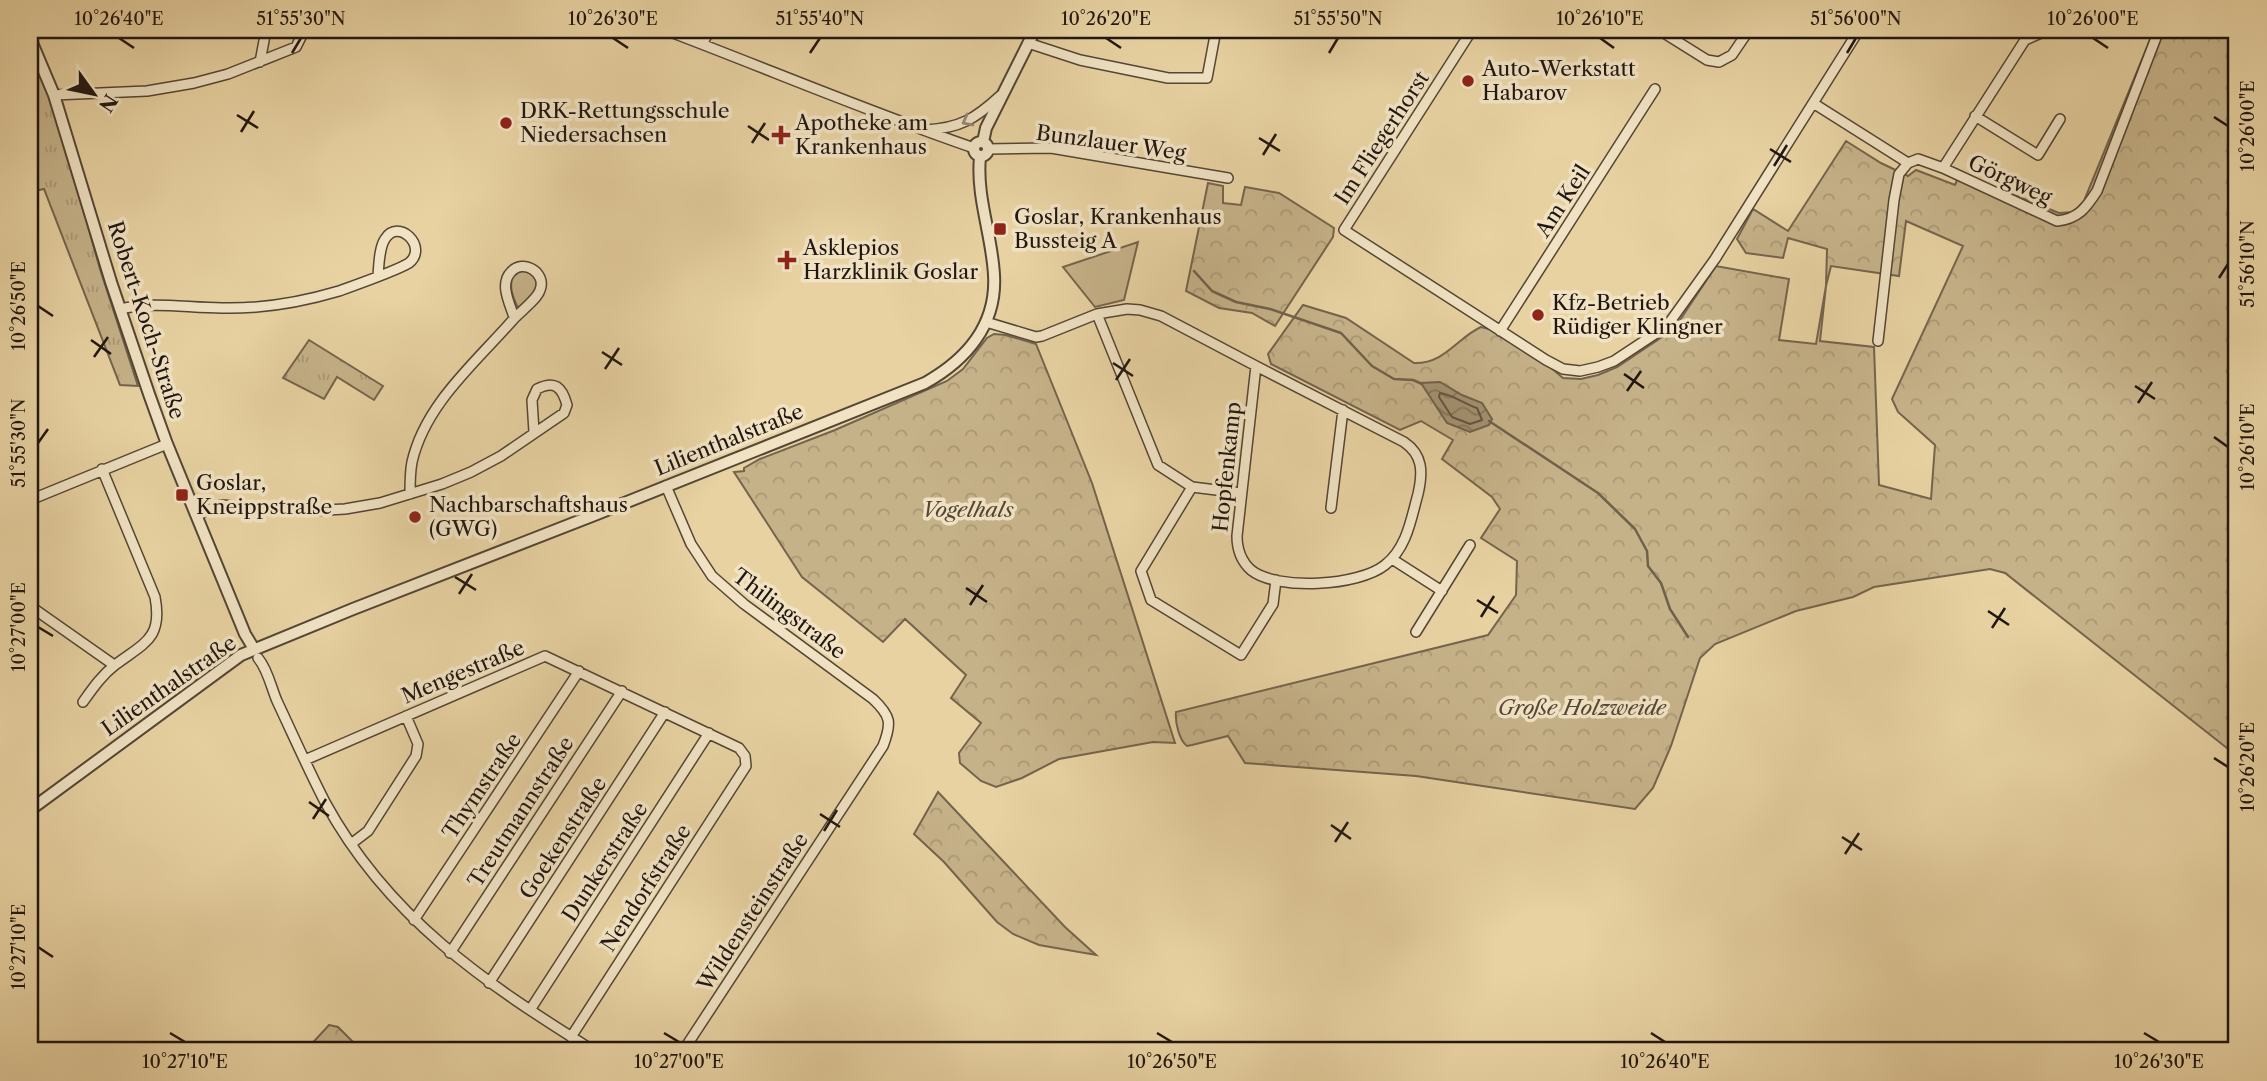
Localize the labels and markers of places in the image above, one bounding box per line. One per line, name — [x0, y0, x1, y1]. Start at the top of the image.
place label: Auto-Werkstatt Habarov — [1481, 56, 1636, 105]
marker: Auto-Werkstatt Habarov — [1460, 73, 1476, 89]
place label: DRK-Rettungsschule Niedersachsen — [520, 98, 729, 147]
place label: Apotheke am Krankenhaus — [794, 110, 928, 159]
marker: DRK-Rettungsschule Niedersachsen — [498, 115, 514, 131]
marker: Apotheke am Krankenhaus — [773, 127, 789, 143]
place label: Goslar, Krankenhaus Bussteig A — [1014, 204, 1222, 253]
marker: Goslar, Krankenhaus Bussteig A — [992, 221, 1008, 237]
place label: Asklepios Harzklinik Goslar — [802, 235, 978, 284]
marker: Asklepios Harzklinik Goslar — [777, 250, 797, 270]
place label: Kfz-Betrieb Rüdiger Klingner — [1552, 290, 1723, 339]
marker: Kfz-Betrieb Rüdiger Klingner — [1530, 307, 1546, 323]
place label: Goslar, Kneippstraße — [196, 470, 332, 519]
marker: Goslar, Kneippstraße — [174, 487, 190, 503]
place label: Nachbarschaftshaus (GWG) — [429, 492, 628, 541]
marker: Nachbarschaftshaus (GWG) — [407, 509, 423, 525]

